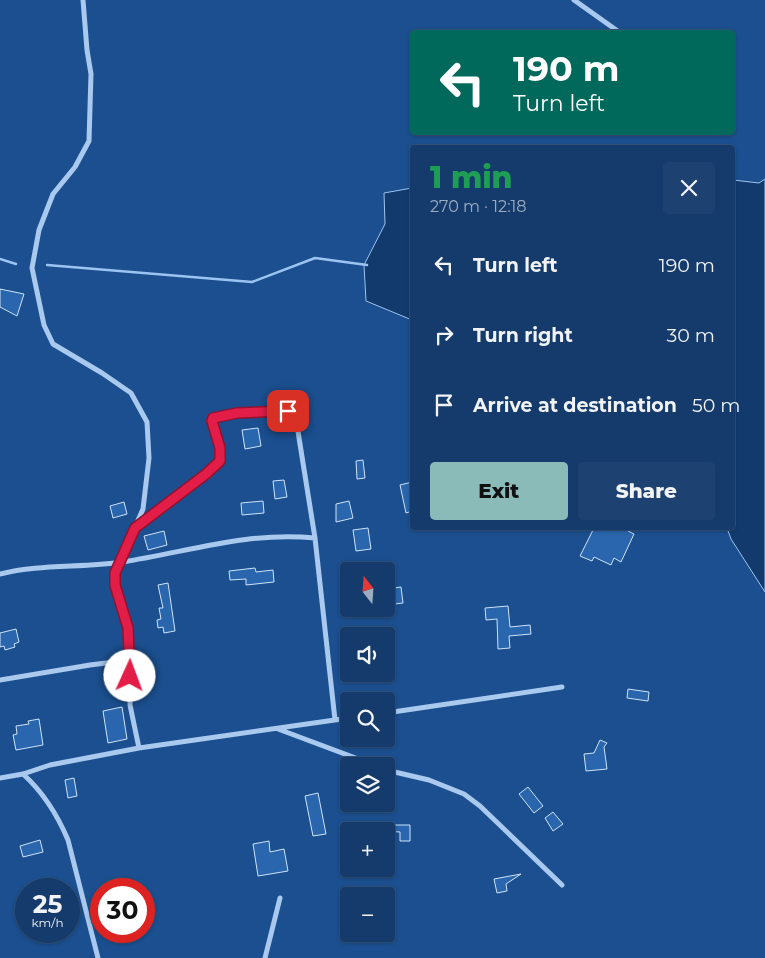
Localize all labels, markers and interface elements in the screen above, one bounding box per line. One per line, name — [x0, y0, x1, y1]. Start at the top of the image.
text: 190 m — [513, 47, 619, 90]
icon: left — [430, 50, 495, 115]
text: Turn left — [513, 90, 605, 117]
text: 1 min — [430, 159, 513, 196]
button: close — [663, 162, 715, 214]
text: 270 m · 12:18 — [430, 197, 527, 216]
icon: left — [430, 251, 458, 279]
text: Turn left — [473, 254, 558, 277]
text: 190 m — [659, 254, 715, 277]
icon: right — [430, 321, 458, 349]
text: Turn right — [473, 324, 573, 347]
text: 30 m — [667, 324, 715, 347]
pin — [267, 390, 309, 432]
icon: arrive — [430, 391, 458, 419]
text: Arrive at destination — [473, 394, 677, 417]
text: 50 m — [692, 394, 740, 417]
icon: arrive — [274, 397, 302, 425]
button: Exit — [430, 462, 568, 520]
button: Share — [578, 462, 715, 520]
north arrow — [340, 562, 395, 618]
map controls — [340, 562, 395, 942]
button: sound — [340, 627, 395, 682]
position arrow — [103, 649, 155, 701]
button: search — [340, 692, 395, 747]
button: layers — [340, 757, 395, 812]
button: + — [340, 822, 395, 877]
speed limit sign: 30 — [90, 878, 155, 943]
button: − — [340, 887, 395, 942]
text: 25 — [33, 889, 62, 919]
text: km/h — [31, 915, 64, 930]

